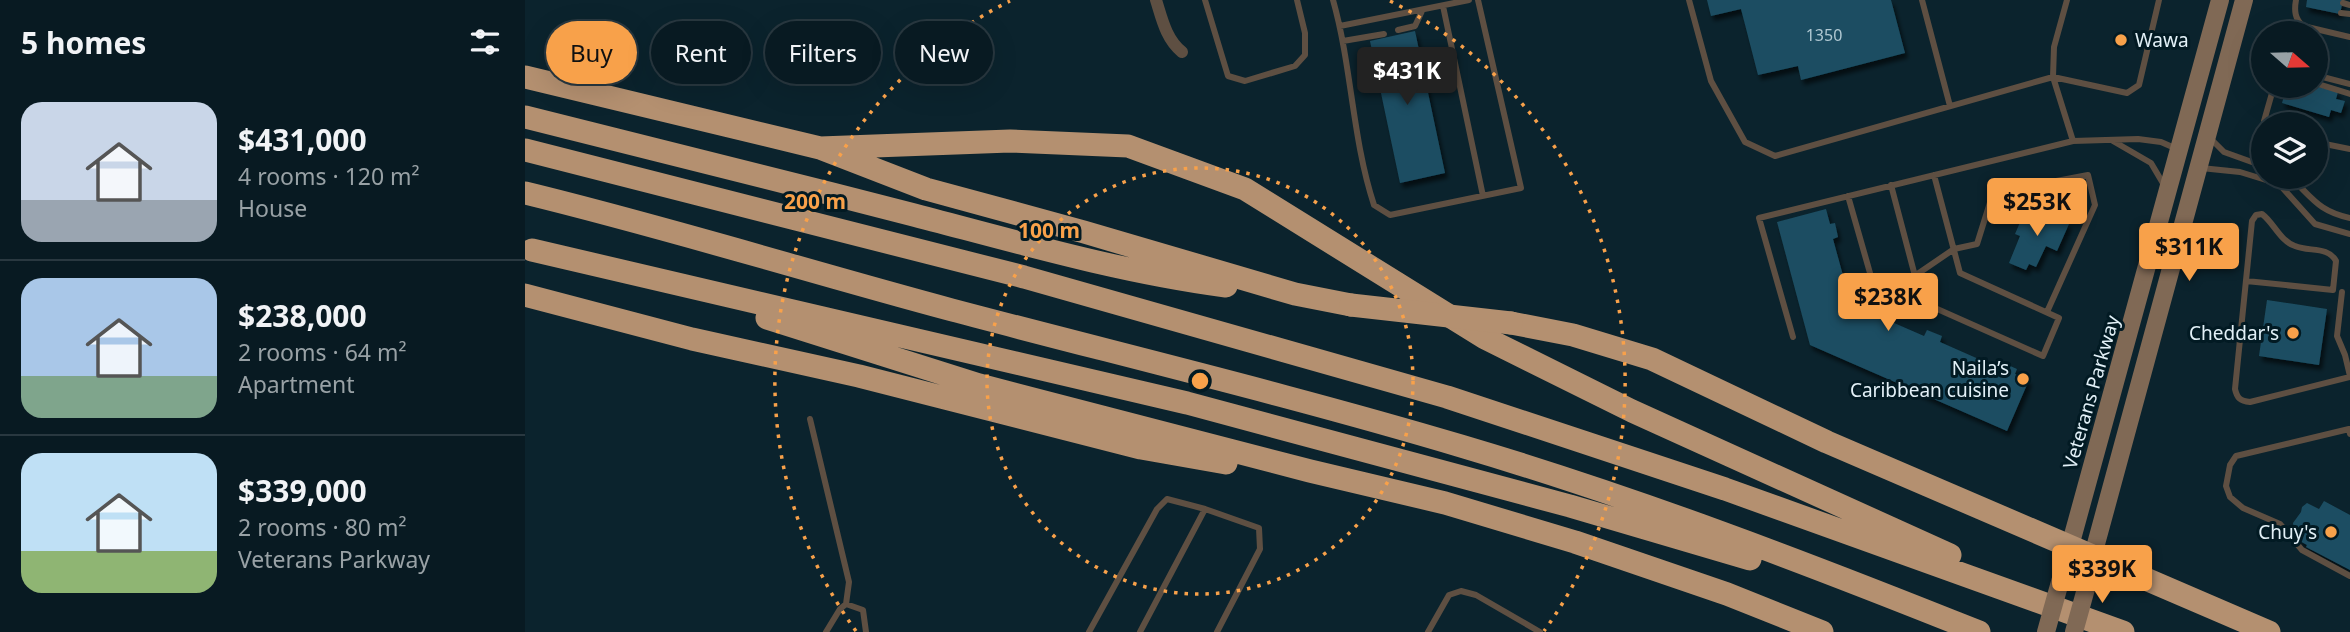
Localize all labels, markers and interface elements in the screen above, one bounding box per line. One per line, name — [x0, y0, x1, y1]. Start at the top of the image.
chip: Buy — [546, 21, 637, 84]
chip: Rent — [651, 21, 751, 84]
chip: Filters — [765, 21, 881, 84]
chip: New — [895, 21, 993, 84]
north arrow — [2251, 21, 2327, 98]
map controls — [2251, 21, 2328, 189]
text: 5 homes — [21, 22, 146, 63]
icon: filters — [466, 23, 504, 61]
house number: 1350 — [1806, 24, 1842, 46]
place label: Wawa — [2135, 27, 2189, 53]
marker: Wawa — [2113, 32, 2129, 48]
pin: $431K — [1358, 48, 1456, 107]
text: $431K — [1373, 54, 1441, 86]
button: layers — [2251, 112, 2328, 189]
text: $431,000 — [238, 119, 367, 160]
icon: home — [77, 130, 161, 214]
text: 4 rooms · 120 m² — [238, 160, 420, 192]
pin: $253K — [1988, 178, 2086, 238]
text: $253K — [2003, 185, 2071, 217]
text: 200 m — [784, 187, 846, 215]
text: House — [238, 192, 307, 224]
text: 100 m — [1018, 216, 1080, 244]
pin: $311K — [2140, 224, 2238, 283]
text: $311K — [2155, 230, 2223, 262]
pin: $238K — [1839, 274, 1937, 333]
text: $238K — [1854, 280, 1922, 312]
text: $238,000 — [238, 295, 367, 336]
icon: home — [77, 306, 161, 390]
street label: Veterans Parkway — [2057, 312, 2125, 472]
place label: Cheddar's — [2189, 320, 2279, 346]
marker: Cheddar's — [2285, 325, 2301, 341]
text: 2 rooms · 64 m² — [238, 336, 407, 368]
place label: Naila’s Caribbean cuisine — [1850, 355, 2009, 403]
text: Apartment — [238, 368, 355, 400]
centre of rings — [1188, 369, 1212, 393]
marker: Naila’s Caribbean cuisine — [2015, 371, 2031, 387]
text: $339,000 — [238, 470, 367, 511]
icon: home — [77, 481, 161, 565]
text: 2 rooms · 80 m² — [238, 511, 407, 543]
place label: Chuy's — [2258, 519, 2317, 545]
marker: Chuy's — [2323, 524, 2339, 540]
text: Veterans Parkway — [238, 543, 430, 575]
pin: $339K — [2053, 546, 2151, 605]
text: $339K — [2068, 552, 2136, 584]

